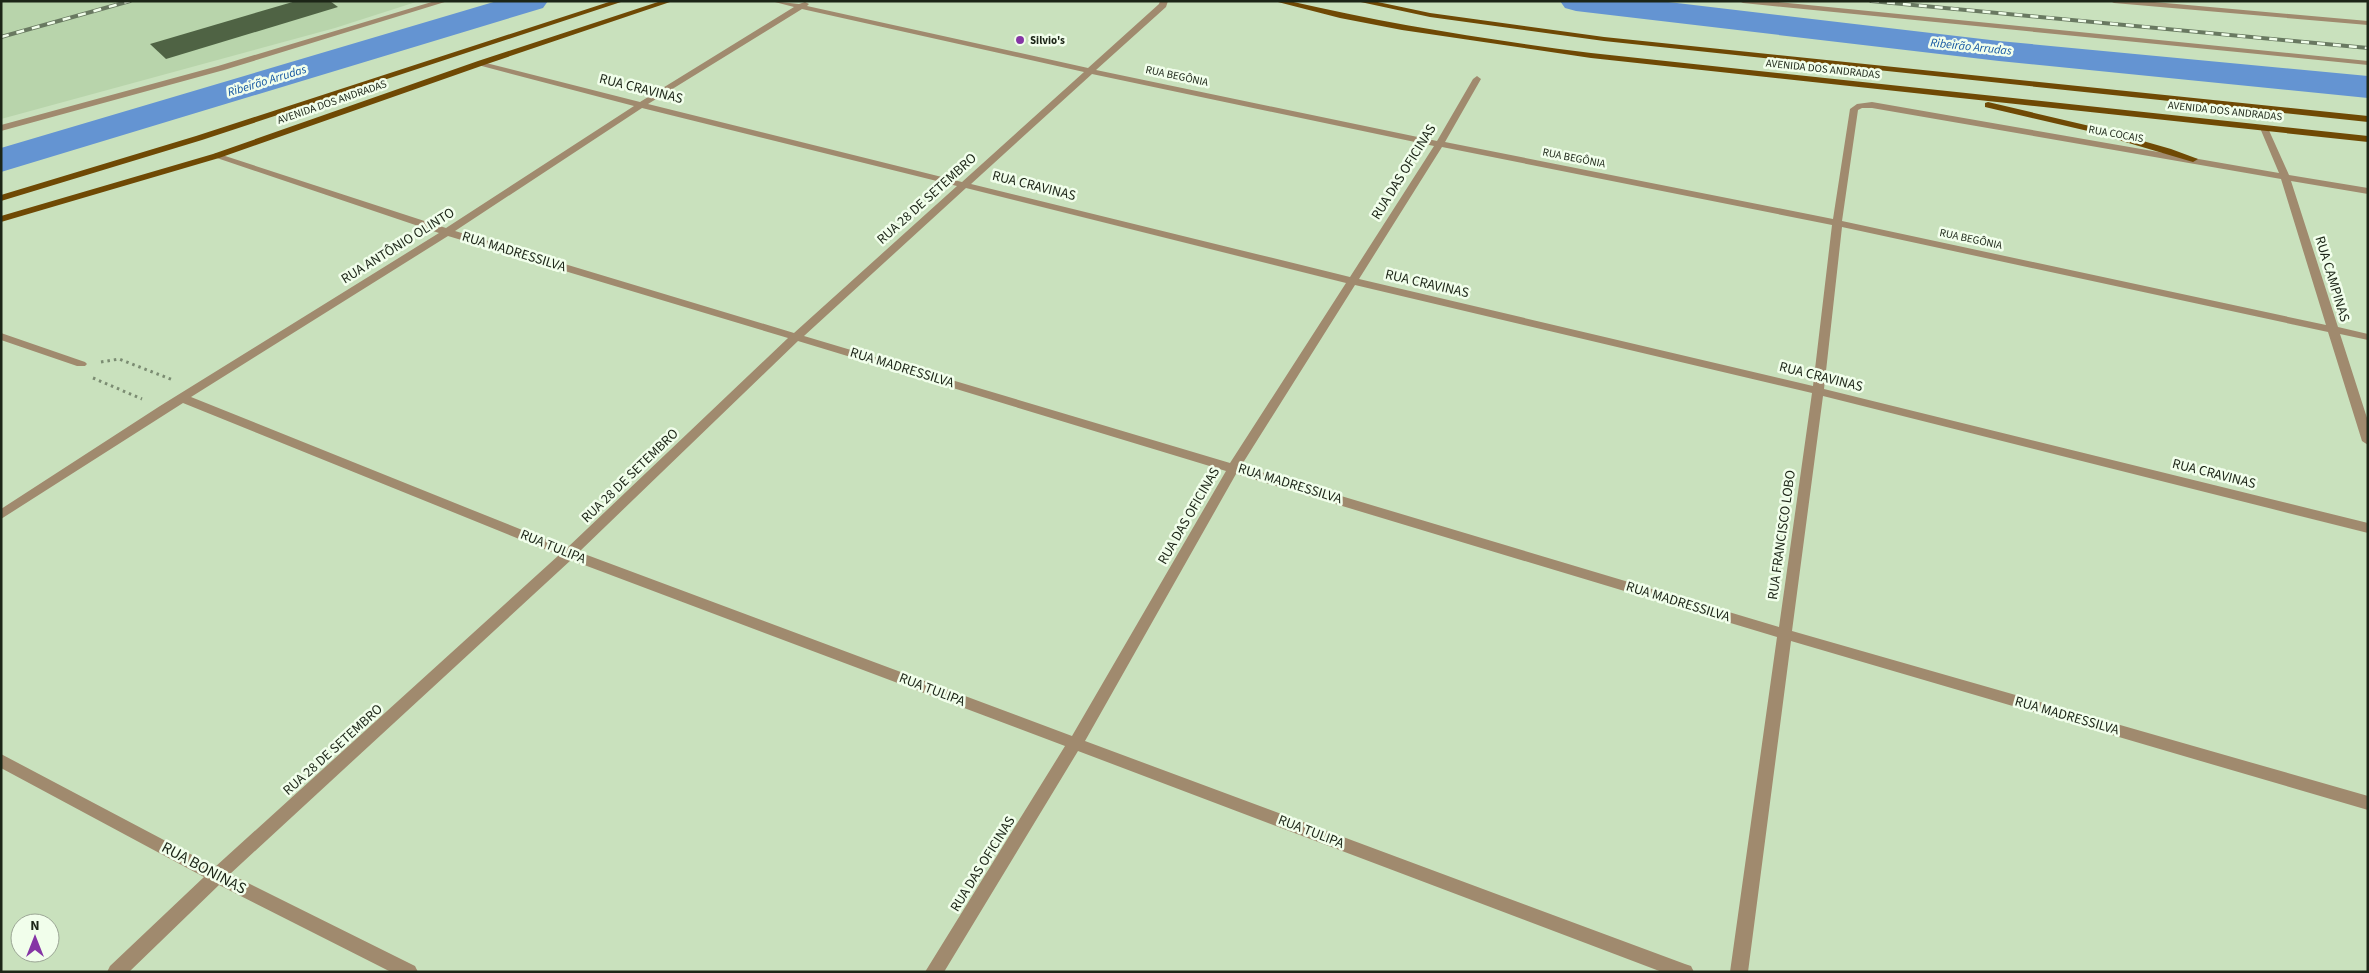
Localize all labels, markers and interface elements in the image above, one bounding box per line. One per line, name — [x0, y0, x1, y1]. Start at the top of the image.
place label: Silvio's — [1030, 33, 1065, 48]
marker: Silvio's — [1014, 34, 1026, 46]
water label: Ribeirão Arrudas — [1929, 34, 2013, 60]
street label: AVENIDA DOS ANDRADAS — [1765, 56, 1881, 82]
water label: Ribeirão Arrudas — [225, 61, 309, 101]
street label: RUA BEGÔNIA — [1144, 62, 1210, 90]
street label: RUA CRAVINAS — [597, 69, 685, 109]
street label: AVENIDA DOS ANDRADAS — [275, 76, 389, 128]
street label: AVENIDA DOS ANDRADAS — [2167, 98, 2283, 124]
street label: RUA DAS OFICINAS — [1367, 120, 1441, 224]
street label: RUA COCAIS — [2087, 122, 2145, 146]
street label: RUA BEGÔNIA — [1541, 145, 1607, 171]
street label: RUA 28 DE SETEMBRO — [873, 149, 981, 249]
street label: RUA CRAVINAS — [990, 166, 1078, 206]
street label: RUA ANTÔNIO OLINTO — [337, 203, 459, 289]
street label: RUA BEGÔNIA — [1938, 225, 2004, 253]
street label: RUA MADRESSILVA — [460, 227, 569, 277]
street label: RUA CAMPINAS — [2309, 234, 2355, 324]
street label: RUA CRAVINAS — [1383, 265, 1471, 303]
street label: RUA MADRESSILVA — [848, 343, 957, 393]
street label: RUA CRAVINAS — [1777, 357, 1865, 397]
street label: RUA 28 DE SETEMBRO — [577, 424, 683, 528]
street label: RUA CRAVINAS — [2170, 454, 2258, 494]
street label: RUA MADRESSILVA — [1236, 459, 1345, 509]
street label: RUA DAS OFICINAS — [1153, 464, 1225, 568]
street label: RUA FRANCISCO LOBO — [1763, 469, 1801, 601]
street label: RUA TULIPA — [517, 525, 589, 569]
street label: RUA MADRESSILVA — [1624, 577, 1733, 627]
street label: RUA TULIPA — [896, 668, 968, 712]
street label: RUA MADRESSILVA — [2012, 692, 2122, 741]
street label: RUA 28 DE SETEMBRO — [279, 700, 387, 800]
street label: RUA TULIPA — [1275, 810, 1347, 854]
street label: RUA DAS OFICINAS — [946, 812, 1020, 916]
street label: RUA BONINAS — [158, 836, 250, 900]
north arrow — [10, 913, 60, 963]
text: N — [30, 916, 40, 936]

